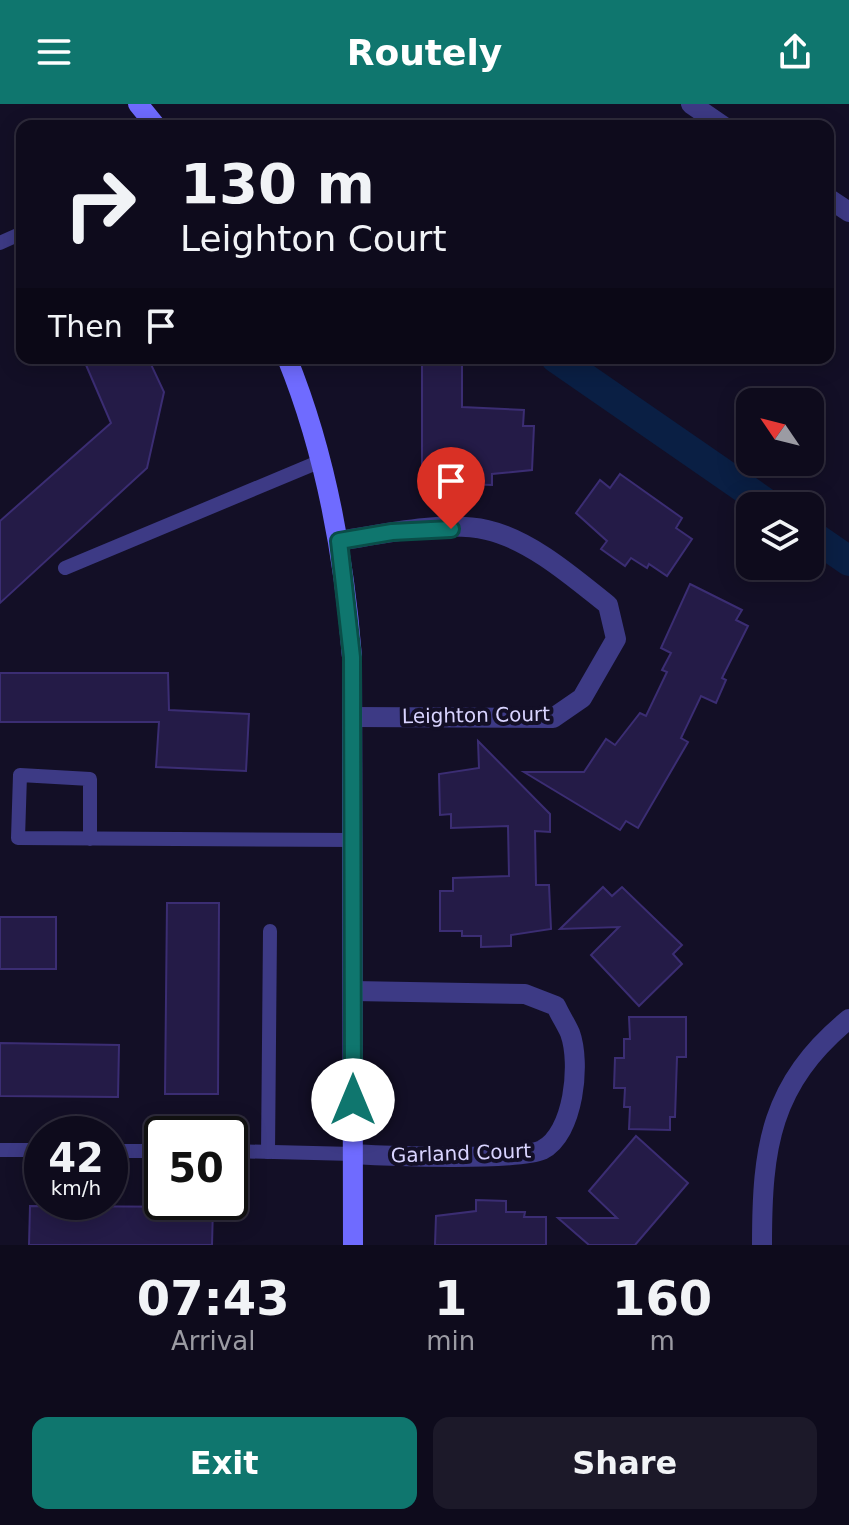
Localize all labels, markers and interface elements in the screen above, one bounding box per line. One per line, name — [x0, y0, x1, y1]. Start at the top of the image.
icon: menu — [32, 30, 76, 74]
icon: share — [773, 30, 817, 74]
text: Routely — [347, 32, 502, 73]
text: 130 m — [180, 151, 375, 216]
icon: right — [48, 152, 152, 256]
text: Leighton Court — [180, 218, 447, 259]
icon: arrive — [139, 304, 183, 348]
text: Then — [48, 309, 123, 344]
north arrow — [736, 388, 824, 476]
map controls — [736, 388, 824, 580]
pin — [417, 447, 485, 529]
icon: arrive — [429, 459, 473, 503]
button: layers — [736, 492, 824, 580]
street label: Leighton Court — [402, 702, 550, 728]
position arrow — [311, 1058, 395, 1142]
speed limit sign: 50 — [144, 1116, 248, 1220]
text: 42 — [48, 1135, 104, 1181]
street label: Garland Court — [390, 1139, 532, 1167]
text: km/h — [51, 1176, 101, 1200]
text: 07:43 — [137, 1270, 290, 1326]
text: 1 — [434, 1270, 467, 1326]
text: 160 — [612, 1270, 712, 1326]
text: Arrival — [171, 1326, 255, 1356]
text: min — [426, 1326, 475, 1356]
text: m — [649, 1326, 675, 1356]
button: Exit — [32, 1417, 417, 1509]
button: Share — [433, 1417, 817, 1509]

